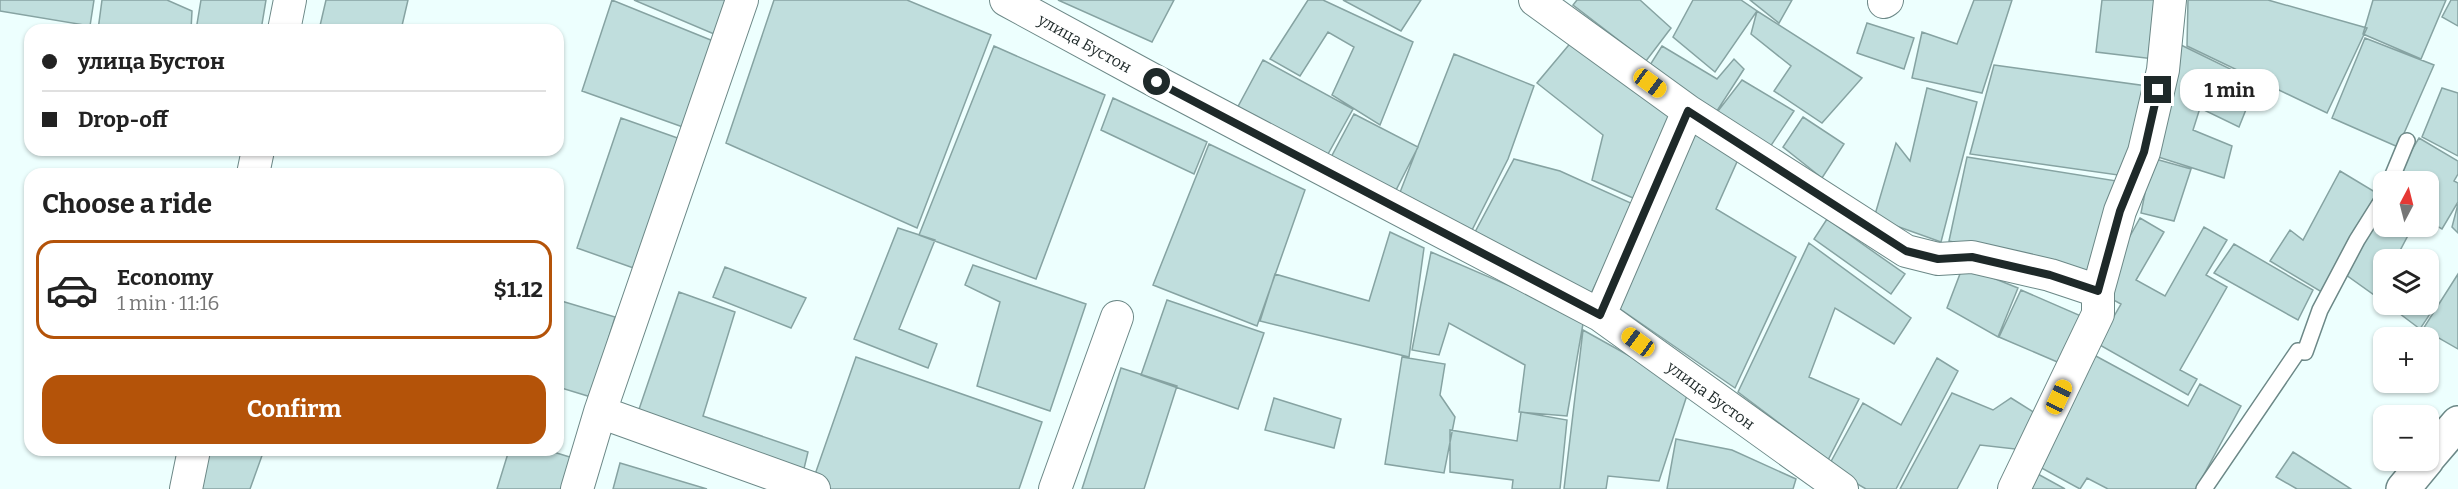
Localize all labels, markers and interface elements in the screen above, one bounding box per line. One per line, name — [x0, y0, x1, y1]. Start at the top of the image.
street label: улица Бустон — [1034, 9, 1135, 77]
text: улица Бустон — [78, 48, 225, 75]
car — [1630, 65, 1670, 101]
route start — [1143, 68, 1170, 95]
callout: 1 min — [2179, 69, 2278, 111]
route end — [2144, 76, 2171, 103]
text: 1 min — [2204, 78, 2255, 102]
text: Drop-off — [78, 106, 168, 133]
north arrow — [2373, 171, 2439, 237]
map controls — [2373, 171, 2439, 471]
text: Choose a ride — [42, 188, 212, 220]
button: layers — [2373, 249, 2439, 315]
icon: car — [45, 263, 99, 317]
text: Economy — [117, 264, 213, 291]
text: $1.12 — [494, 276, 543, 303]
text: 1 min · 11:16 — [117, 291, 219, 315]
car — [1618, 324, 1658, 360]
button: + — [2373, 327, 2439, 393]
street label: улица Бустон — [1662, 357, 1758, 434]
button: Confirm — [42, 375, 546, 444]
car — [2043, 377, 2075, 417]
button: − — [2373, 405, 2439, 471]

